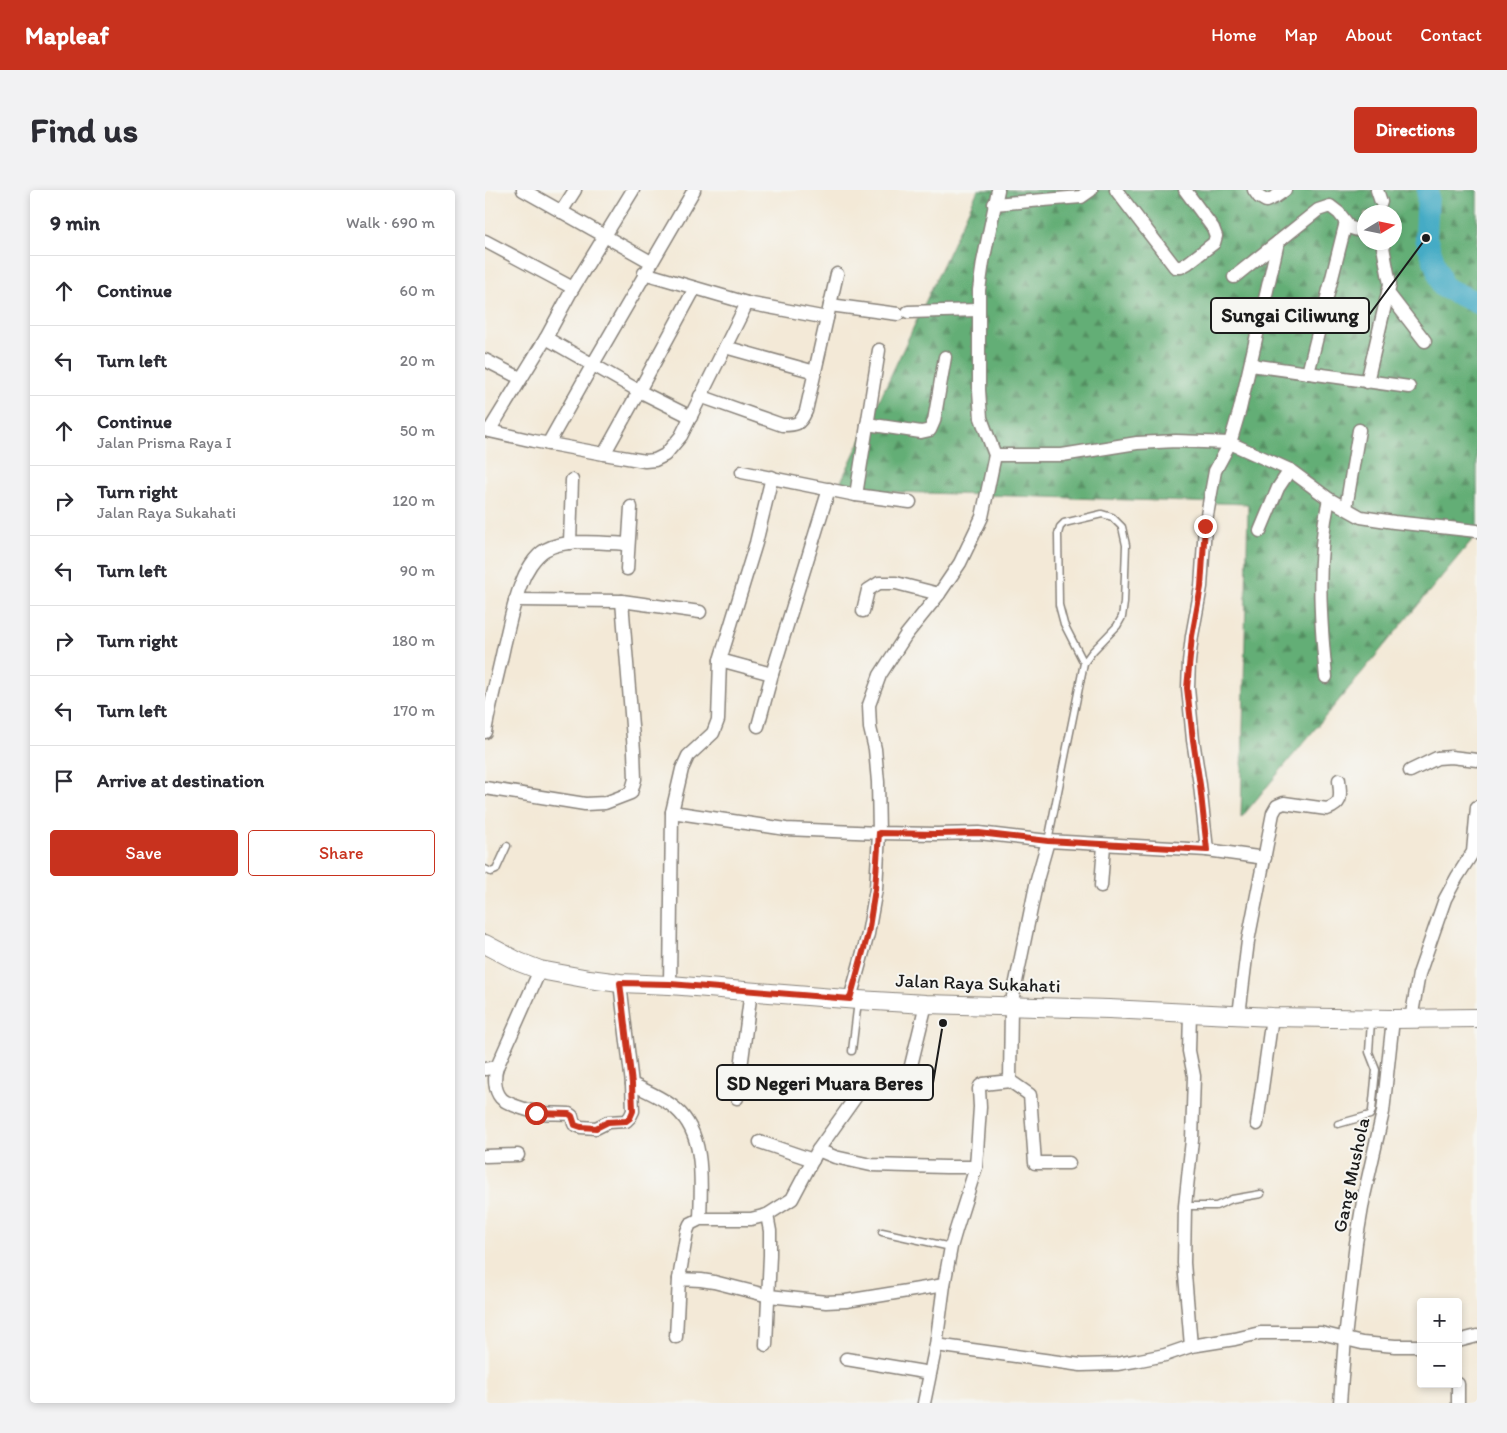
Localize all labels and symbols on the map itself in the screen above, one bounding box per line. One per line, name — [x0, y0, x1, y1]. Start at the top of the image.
north arrow — [1357, 205, 1402, 250]
callout: Sungai Ciliwung — [1211, 298, 1369, 333]
text: Sungai Ciliwung — [1221, 303, 1360, 328]
route end — [1194, 515, 1217, 538]
street label: Jalan Raya Sukahati — [895, 969, 1061, 997]
callout: SD Negeri Muara Beres — [717, 1065, 933, 1100]
text: SD Negeri Muara Beres — [727, 1071, 923, 1096]
route start — [525, 1102, 548, 1125]
street label: Gang Mushola — [1328, 1115, 1374, 1235]

